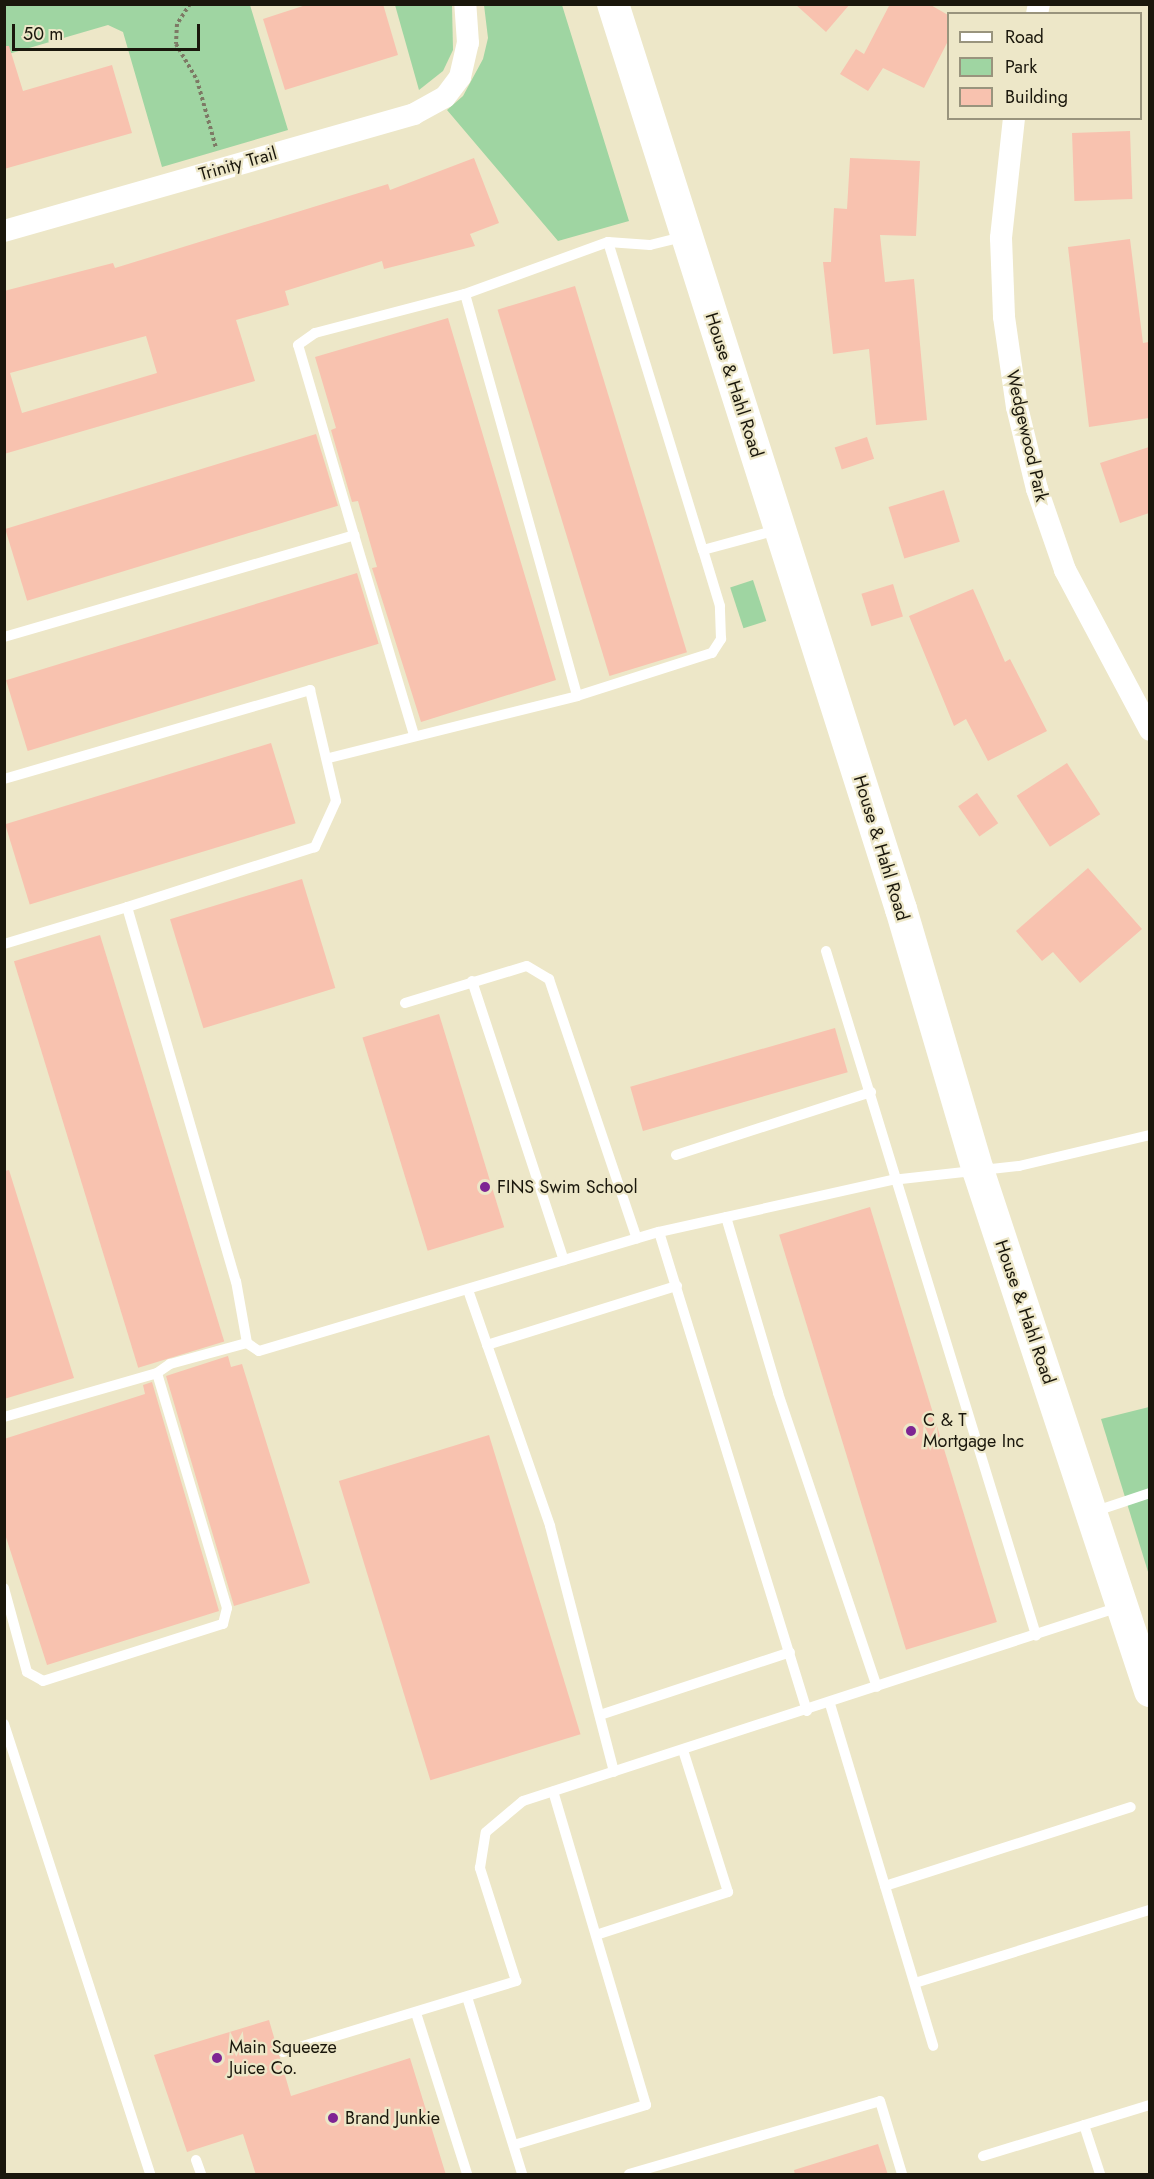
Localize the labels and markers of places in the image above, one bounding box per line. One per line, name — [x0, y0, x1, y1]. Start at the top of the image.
place label: FINS Swim School — [497, 1176, 638, 1198]
marker: FINS Swim School — [478, 1180, 492, 1194]
place label: C & T Mortgage Inc — [923, 1410, 1024, 1452]
marker: C & T Mortgage Inc — [904, 1424, 918, 1438]
place label: Main Squeeze Juice Co. — [229, 2037, 337, 2080]
marker: Main Squeeze Juice Co. — [210, 2051, 224, 2065]
place label: Brand Junkie — [345, 2107, 440, 2129]
marker: Brand Junkie — [326, 2111, 340, 2125]

